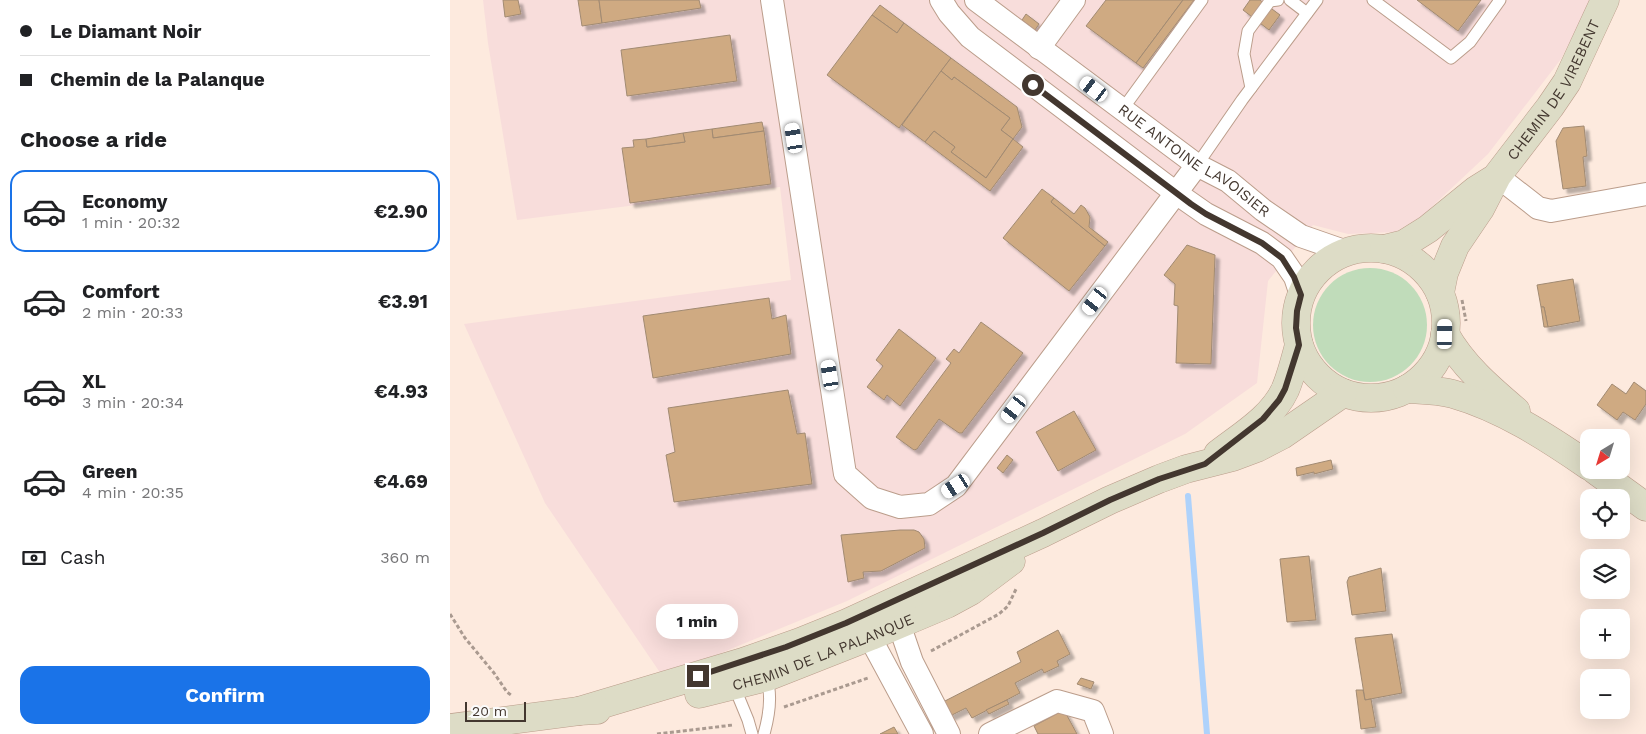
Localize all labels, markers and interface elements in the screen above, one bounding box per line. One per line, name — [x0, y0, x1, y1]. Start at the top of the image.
street label: CHEMIN DE VIREBENT — [1504, 17, 1604, 164]
text: Le Diamant Noir — [50, 20, 201, 43]
text: Chemin de la Palanque — [50, 68, 265, 91]
route start — [1022, 74, 1044, 96]
car — [1077, 74, 1110, 104]
street label: RUE ANTOINE LAVOISIER — [1115, 100, 1273, 221]
car — [784, 122, 803, 154]
text: Choose a ride — [20, 127, 167, 152]
icon: car — [22, 189, 67, 234]
text: Economy — [82, 190, 167, 213]
text: €2.90 — [374, 200, 428, 223]
text: 1 min · 20:32 — [82, 213, 180, 232]
icon: car — [22, 279, 67, 324]
text: Comfort — [82, 280, 160, 303]
car — [1079, 285, 1110, 317]
text: €3.91 — [378, 290, 428, 313]
text: 2 min · 20:33 — [82, 303, 183, 322]
car — [1437, 319, 1452, 349]
car — [820, 359, 839, 391]
icon: car — [22, 369, 67, 414]
text: XL — [82, 370, 106, 393]
text: €4.93 — [374, 380, 428, 403]
text: 3 min · 20:34 — [82, 393, 184, 412]
car — [998, 393, 1029, 425]
north arrow — [1580, 429, 1630, 479]
map controls — [1580, 429, 1630, 719]
icon: car — [22, 459, 67, 504]
text: Green — [82, 460, 138, 483]
text: €4.69 — [374, 470, 428, 493]
car — [939, 472, 972, 500]
text: 4 min · 20:35 — [82, 483, 184, 502]
button: locate — [1580, 489, 1630, 539]
icon: cash — [20, 544, 48, 572]
text: Cash — [60, 546, 106, 569]
text: 360 m — [380, 548, 430, 567]
button: layers — [1580, 549, 1630, 599]
callout: 1 min — [657, 604, 739, 638]
button: + — [1580, 609, 1630, 659]
street label: CHEMIN DE LA PALANQUE — [730, 610, 917, 694]
text: 1 min — [676, 612, 718, 631]
route end — [687, 665, 709, 687]
button: Confirm — [20, 666, 430, 724]
button: − — [1580, 669, 1630, 719]
scale bar — [465, 699, 526, 722]
text: 20 m — [472, 703, 507, 719]

